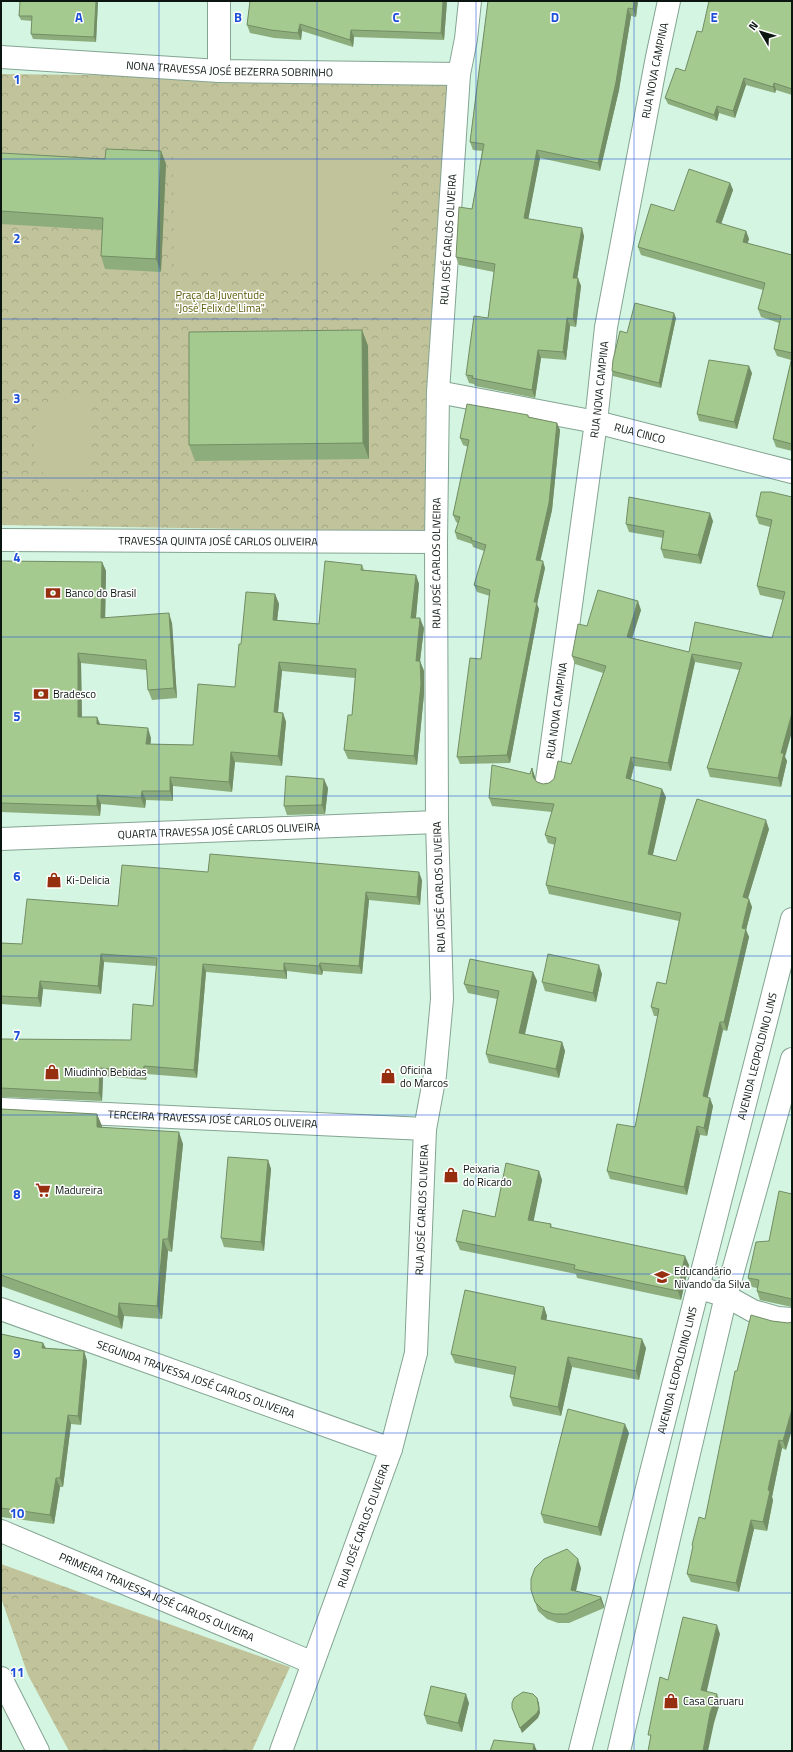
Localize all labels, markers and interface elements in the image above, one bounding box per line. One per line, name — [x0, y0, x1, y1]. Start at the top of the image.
text: A — [75, 7, 83, 27]
text: B — [234, 7, 242, 27]
text: C — [392, 7, 400, 27]
text: D — [551, 7, 559, 27]
text: E — [710, 7, 718, 27]
north arrow — [741, 12, 781, 52]
text: N — [744, 18, 762, 34]
street label: RUA NOVA CAMPINA — [638, 21, 672, 120]
street label: NONA TRAVESSA JOSÉ BEZERRA SOBRINHO — [126, 57, 333, 80]
text: 1 — [13, 69, 21, 89]
street label: RUA JOSÉ CARLOS OLIVEIRA — [436, 173, 460, 306]
text: 2 — [13, 228, 21, 248]
park label: Praça da Juventude "José Felix de Lima" — [175, 287, 265, 316]
street label: RUA NOVA CAMPINA — [586, 340, 613, 439]
text: 3 — [13, 388, 21, 408]
street label: RUA CINCO — [613, 419, 667, 447]
street label: RUA JOSÉ CARLOS OLIVEIRA — [428, 497, 445, 629]
street label: TRAVESSA QUINTA JOSÉ CARLOS OLIVEIRA — [118, 533, 318, 549]
text: 4 — [13, 547, 21, 567]
bank icon: Banco do Brasil — [44, 584, 62, 602]
place label: Banco do Brasil — [65, 585, 136, 601]
street label: RUA NOVA CAMPINA — [542, 661, 571, 760]
bank icon: Bradesco — [32, 685, 50, 703]
place label: Bradesco — [53, 686, 96, 702]
text: 5 — [13, 706, 21, 726]
street label: QUARTA TRAVESSA JOSÉ CARLOS OLIVEIRA — [117, 819, 321, 842]
street label: RUA JOSÉ CARLOS OLIVEIRA — [429, 821, 449, 953]
text: 6 — [13, 866, 21, 886]
shop icon: Ki-Delicia — [45, 871, 63, 889]
place label: Ki-Delicia — [66, 872, 110, 888]
street label: AVENIDA LEOPOLDINO LINS — [733, 991, 781, 1122]
text: 7 — [13, 1025, 21, 1045]
place label: Oficina do Marcos — [400, 1062, 448, 1091]
shop icon: Miudinho Bebidas — [43, 1063, 61, 1081]
place label: Miudinho Bebidas — [64, 1064, 147, 1080]
shop icon: Oficina do Marcos — [379, 1067, 397, 1085]
street label: TERCEIRA TRAVESSA JOSÉ CARLOS OLIVEIRA — [108, 1106, 318, 1132]
street label: RUA JOSÉ CARLOS OLIVEIRA — [411, 1143, 432, 1276]
place label: Peixaria do Ricardo — [463, 1161, 512, 1190]
shop icon: Peixaria do Ricardo — [442, 1166, 460, 1184]
supermarket icon: Madureira — [34, 1181, 52, 1199]
place label: Madureira — [55, 1182, 103, 1198]
text: 8 — [13, 1184, 21, 1204]
place label: Educandário Nivando da Silva — [674, 1263, 750, 1292]
school or university icon: Educandário Nivando da Silva — [653, 1268, 671, 1286]
street label: AVENIDA LEOPOLDINO LINS — [653, 1305, 701, 1436]
street label: SEGUNDA TRAVESSA JOSÉ CARLOS OLIVEIRA — [94, 1336, 298, 1422]
text: 9 — [13, 1343, 21, 1363]
street label: RUA JOSÉ CARLOS OLIVEIRA — [333, 1461, 393, 1590]
text: 10 — [10, 1503, 24, 1523]
street label: PRIMEIRA TRAVESSA JOSÉ CARLOS OLIVEIRA — [57, 1548, 257, 1645]
text: 11 — [10, 1662, 24, 1682]
shop icon: Casa Caruaru — [662, 1692, 680, 1710]
place label: Casa Caruaru — [683, 1693, 744, 1709]

